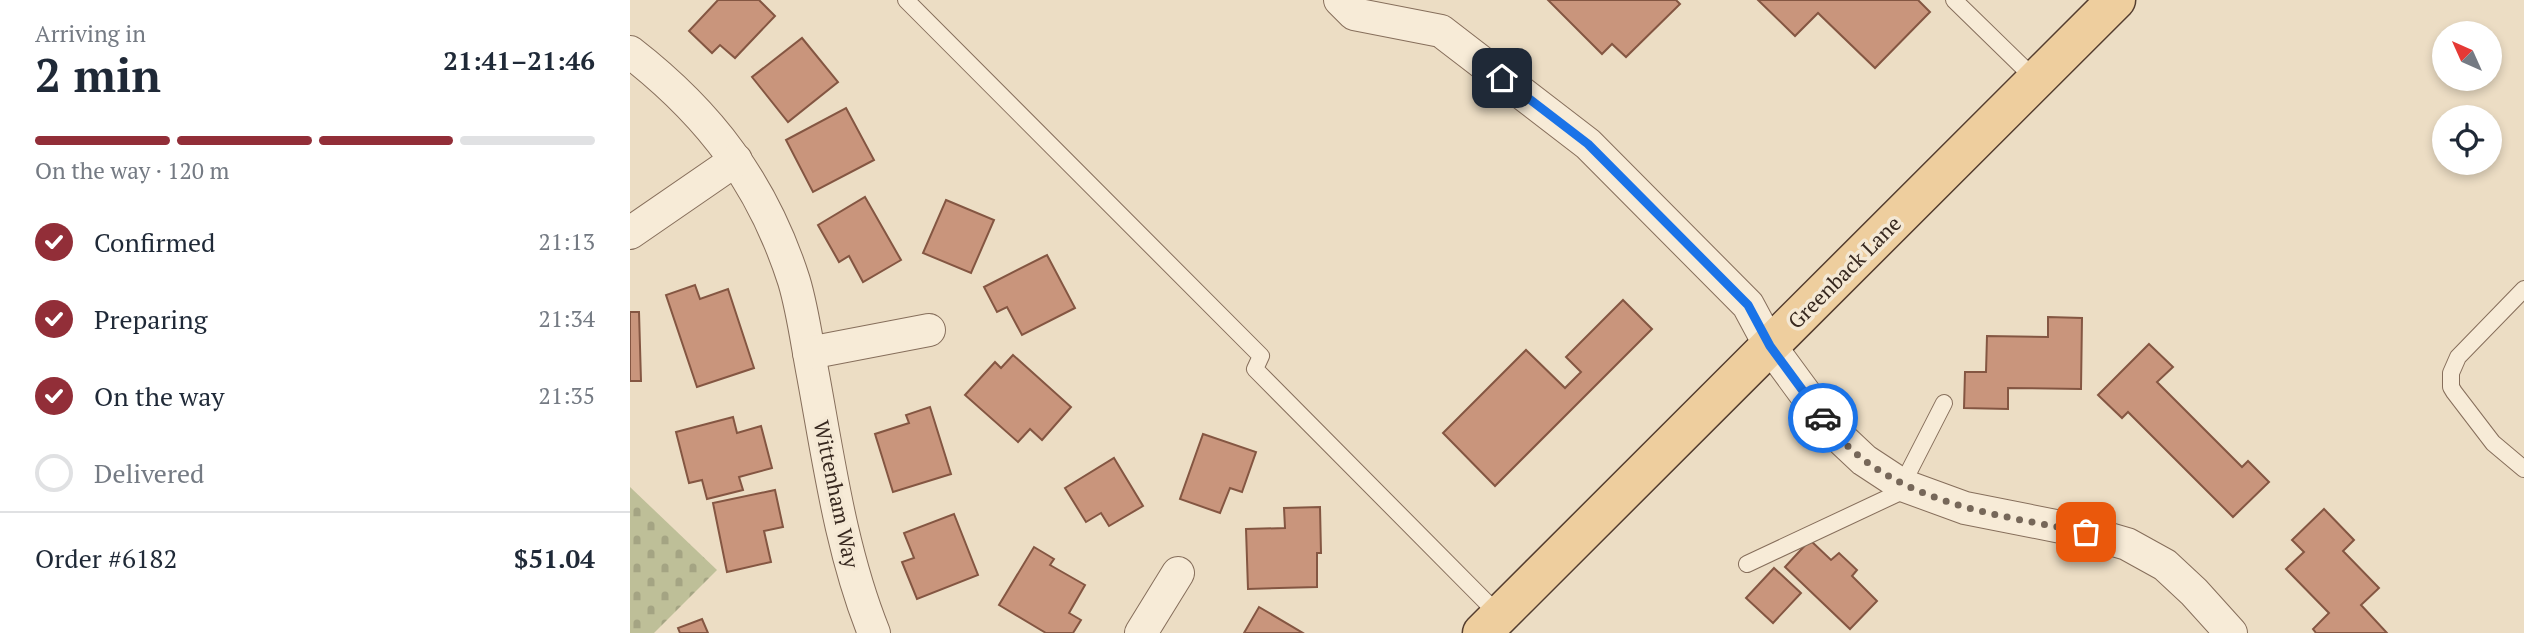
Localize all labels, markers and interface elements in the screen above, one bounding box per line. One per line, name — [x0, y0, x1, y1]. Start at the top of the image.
text: Arriving in — [35, 18, 146, 49]
north arrow — [2432, 21, 2502, 91]
map controls — [2432, 21, 2502, 175]
text: 21:41–21:46 — [443, 43, 595, 77]
text: 2 min — [35, 44, 161, 105]
pin — [1472, 48, 1532, 108]
icon: home — [1483, 59, 1521, 97]
button: locate — [2432, 105, 2502, 175]
text: On the way · 120 m — [35, 155, 229, 186]
street label: Greenback Lane — [1781, 209, 1907, 335]
icon: check — [35, 223, 73, 261]
text: Confirmed — [94, 225, 215, 259]
text: 21:13 — [538, 226, 595, 257]
icon: check — [35, 300, 73, 338]
text: Preparing — [94, 302, 207, 336]
text: 21:34 — [538, 303, 595, 334]
icon: check — [35, 377, 73, 415]
text: On the way — [94, 379, 225, 413]
text: 21:35 — [538, 380, 595, 411]
courier — [1788, 383, 1858, 453]
icon: car — [1804, 399, 1842, 437]
street label: Wittenham Way — [808, 418, 866, 571]
text: Delivered — [94, 456, 204, 490]
pin — [2056, 502, 2116, 562]
icon: bag — [2067, 513, 2105, 551]
text: Order #6182 — [35, 541, 177, 575]
text: $51.04 — [514, 541, 595, 575]

